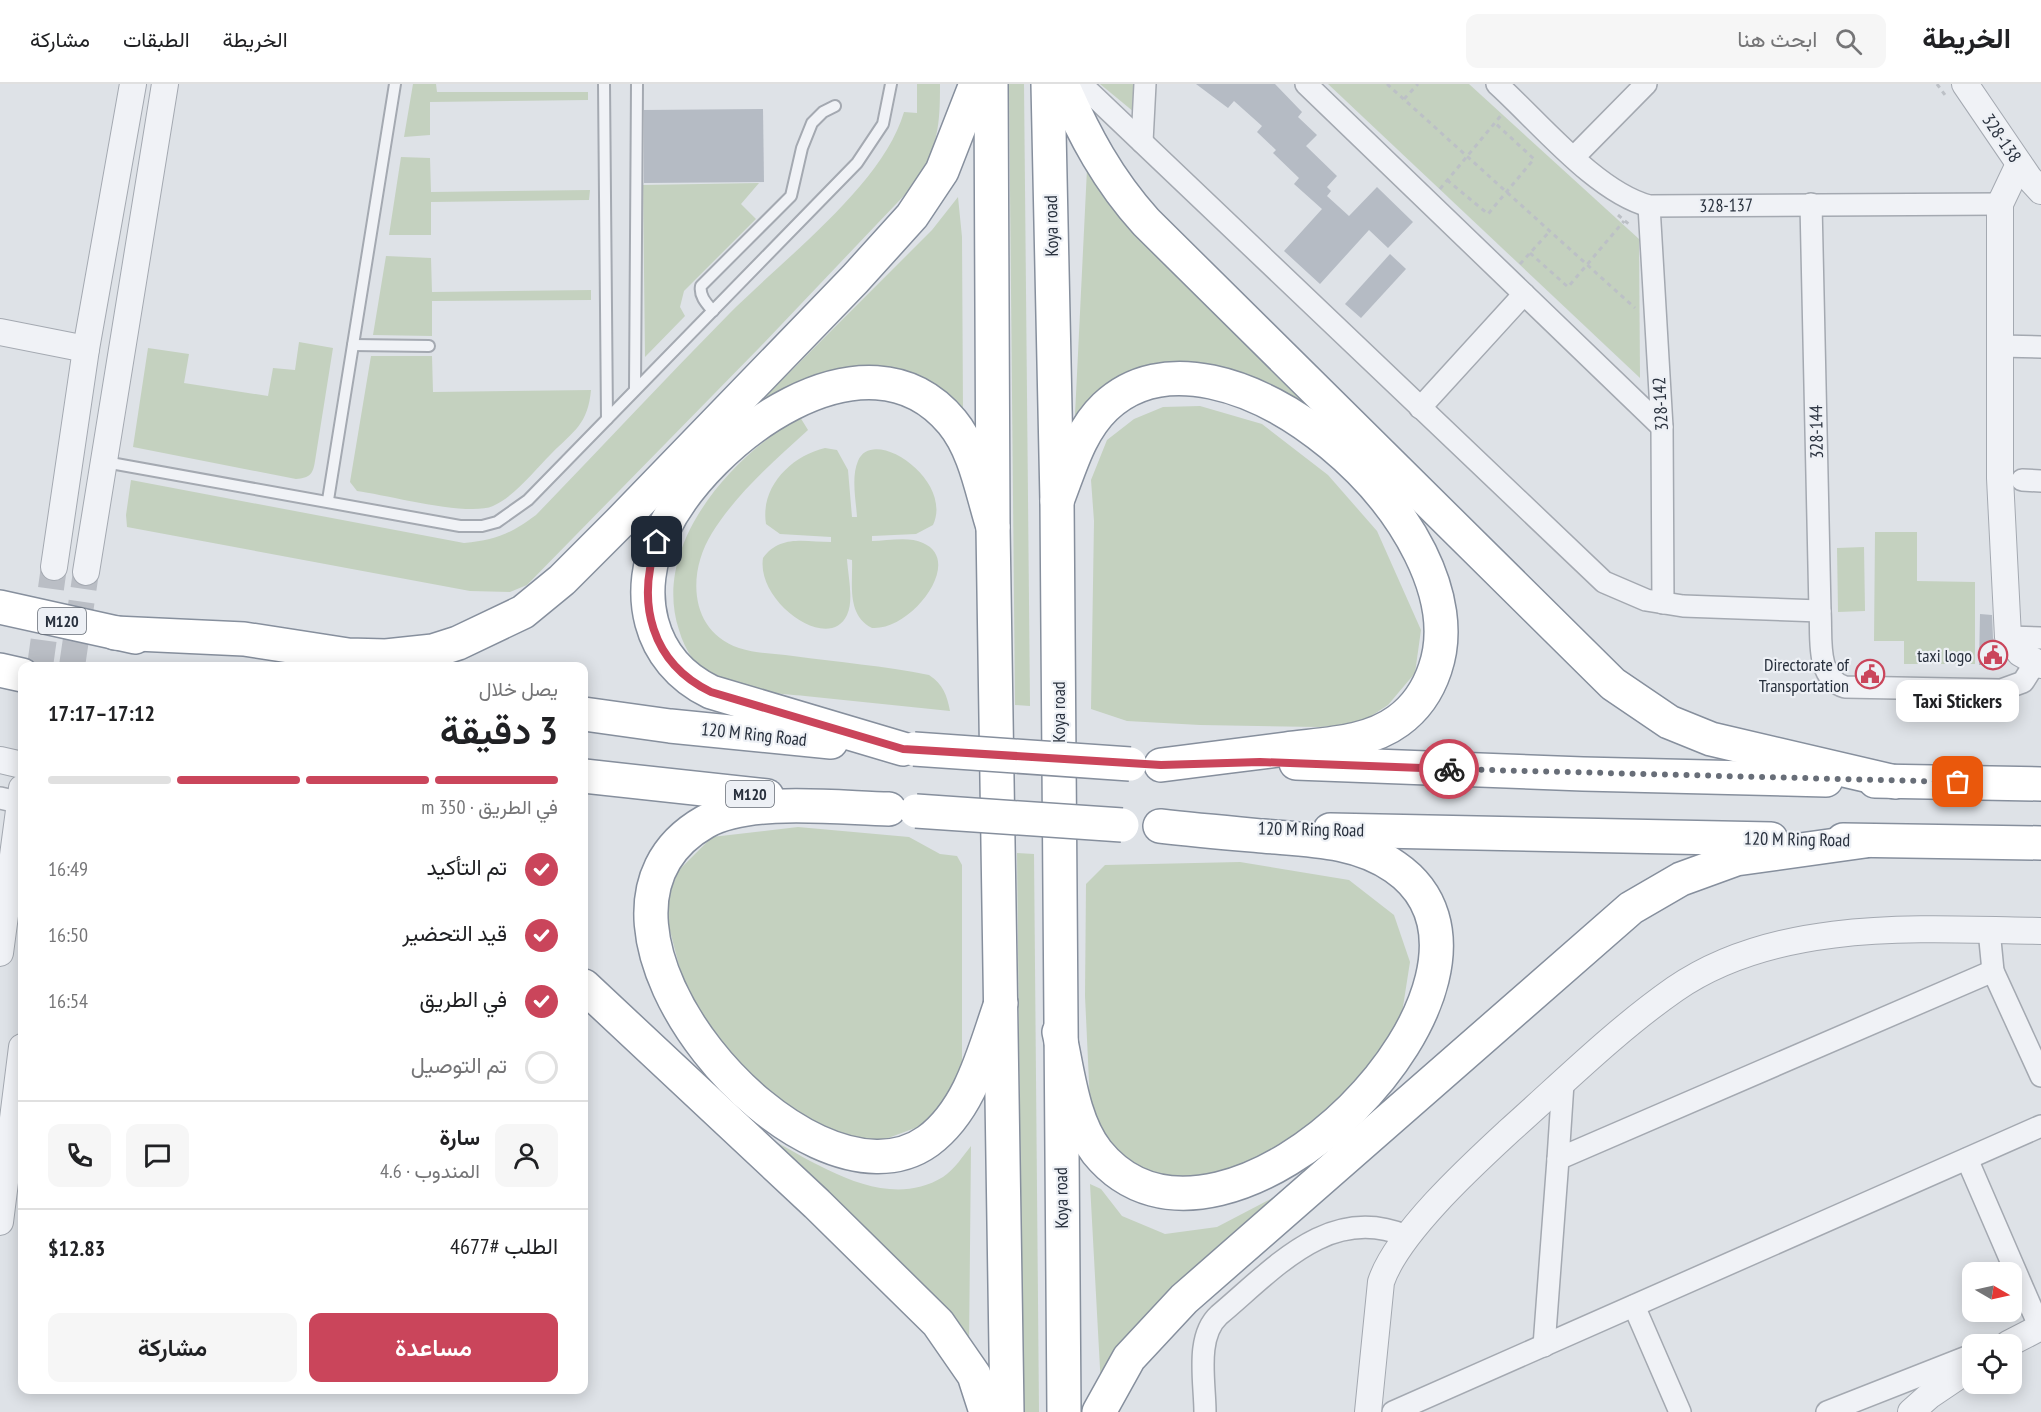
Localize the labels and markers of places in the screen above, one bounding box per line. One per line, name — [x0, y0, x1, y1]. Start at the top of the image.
pin — [631, 516, 682, 567]
public building icon: taxi logo — [1977, 639, 2009, 671]
place label: taxi logo — [1917, 644, 1972, 667]
place label: Directorate of Transportation — [1759, 653, 1850, 697]
public building icon: Directorate of Transportation — [1854, 658, 1886, 690]
callout: Taxi Stickers — [1896, 680, 2020, 722]
pin — [1932, 756, 1983, 807]

